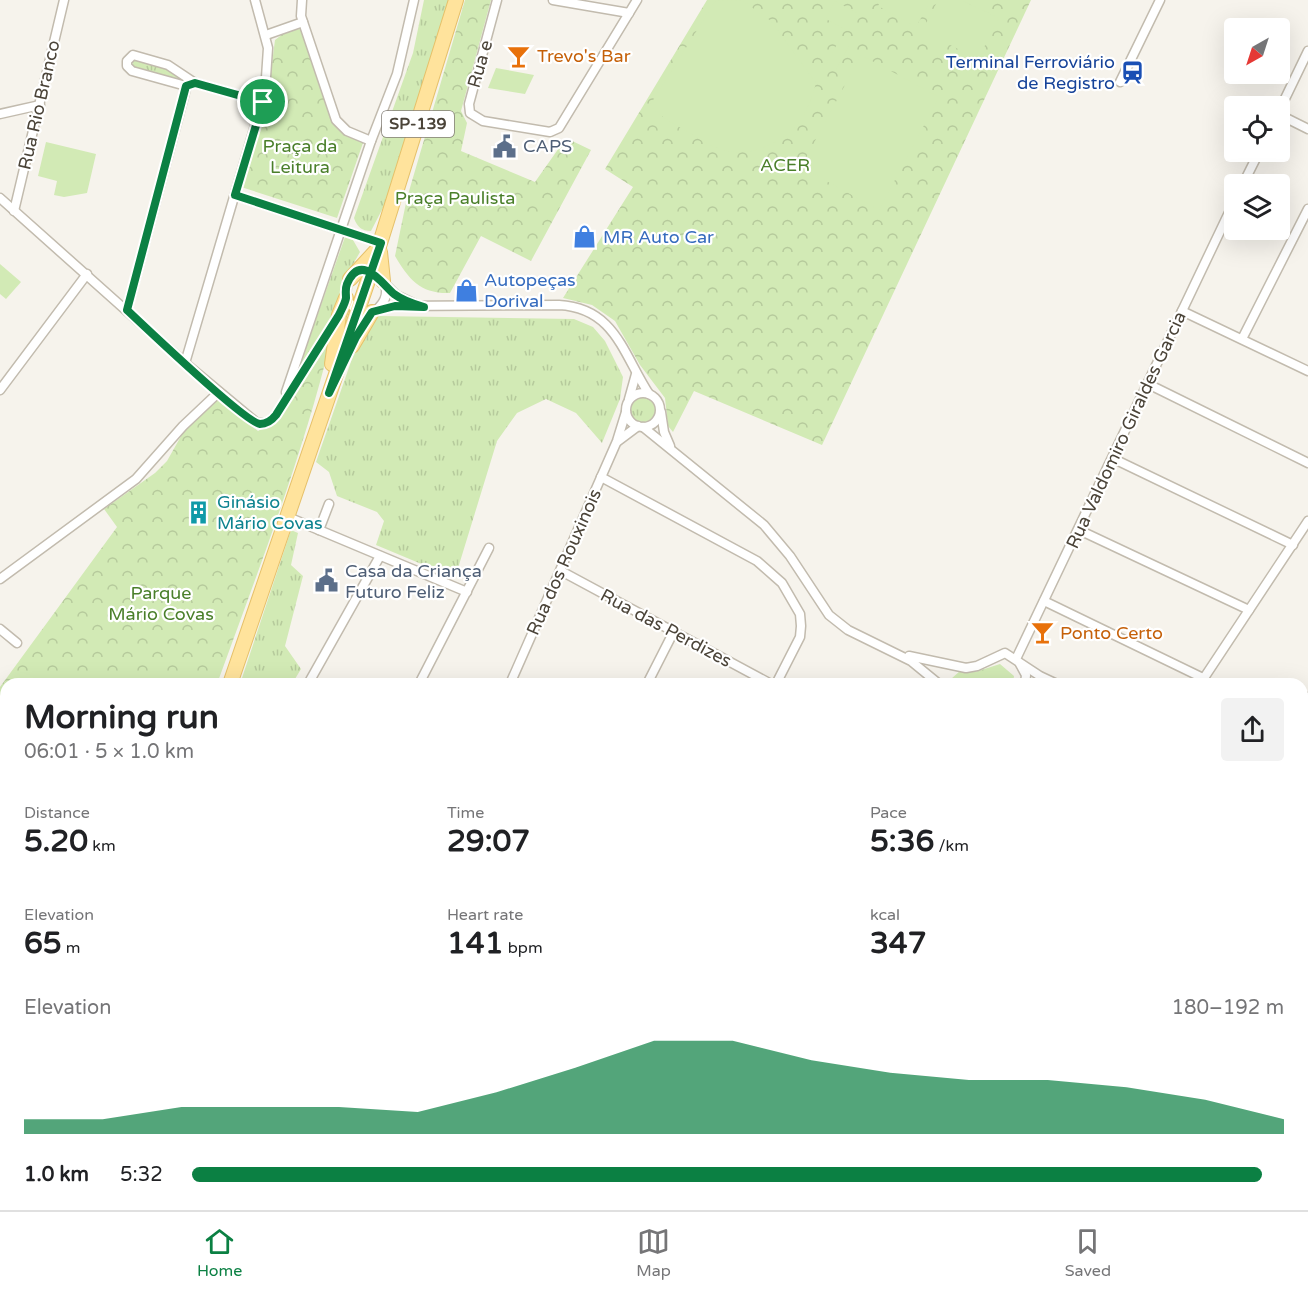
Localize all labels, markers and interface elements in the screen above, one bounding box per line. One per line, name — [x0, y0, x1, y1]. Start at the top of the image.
north arrow — [1224, 18, 1290, 84]
map controls — [1224, 18, 1290, 240]
street label: Rua Rio Branco — [13, 38, 65, 172]
street label: Rua e — [463, 38, 497, 90]
bar icon: Trevo's Bar — [506, 43, 532, 69]
place label: Trevo's Bar — [537, 45, 631, 67]
place label: Terminal Ferroviário de Registro — [946, 51, 1115, 94]
station icon: Terminal Ferroviário de Registro — [1120, 59, 1146, 85]
pin — [237, 76, 288, 127]
icon: arrive — [246, 85, 279, 118]
button: locate — [1224, 96, 1290, 162]
road number: SP-139 — [382, 111, 454, 137]
public building icon: CAPS — [492, 133, 518, 159]
park label: Praça da Leitura — [263, 135, 337, 178]
place label: CAPS — [523, 135, 572, 157]
park label: ACER — [760, 154, 810, 176]
button: layers — [1224, 174, 1290, 240]
park label: Praça Paulista — [395, 187, 515, 209]
shop icon: MR Auto Car — [572, 224, 598, 250]
place label: MR Auto Car — [603, 226, 714, 248]
place label: Autopeças Dorival — [484, 269, 576, 312]
shop icon: Autopeças Dorival — [453, 277, 479, 303]
street label: Rua Valdomiro Giraldes Garcia — [1061, 308, 1191, 552]
street label: Rua dos Rouxinois — [522, 485, 606, 639]
place label: Ginásio Mário Covas — [217, 491, 323, 534]
building icon: Ginásio Mário Covas — [186, 499, 212, 525]
place label: Casa da Criança Futuro Feliz — [345, 560, 482, 603]
public building icon: Casa da Criança Futuro Feliz — [314, 568, 340, 594]
park label: Parque Mário Covas — [108, 582, 214, 625]
street label: Rua das Perdizes — [597, 584, 735, 672]
bar icon: Ponto Certo — [1029, 620, 1055, 646]
place label: Ponto Certo — [1060, 622, 1163, 644]
text: Morning run — [24, 698, 219, 737]
button: share — [1221, 698, 1284, 761]
text: 06:01 · 5 × 1.0 km — [24, 740, 194, 764]
text: Distance — [24, 803, 90, 823]
text: Time — [447, 803, 484, 823]
text: Pace — [870, 803, 907, 823]
text: 5.20 — [24, 823, 88, 860]
text: 29:07 — [447, 823, 530, 860]
text: 5:36 — [870, 823, 934, 860]
text: km — [88, 836, 116, 856]
text: /km — [934, 836, 969, 856]
text: Elevation — [24, 905, 94, 925]
text: Heart rate — [447, 905, 523, 925]
text: kcal — [870, 905, 900, 925]
text: 65 — [24, 925, 62, 962]
text: 141 — [447, 925, 504, 962]
text: 347 — [870, 925, 927, 962]
text: m — [62, 938, 81, 958]
text: bpm — [504, 938, 543, 958]
text: Elevation — [24, 996, 111, 1020]
text: 180–192 m — [1171, 996, 1284, 1020]
text: 1.0 km — [24, 1163, 89, 1187]
text: 5:32 — [120, 1163, 163, 1187]
tab: Home — [197, 1225, 242, 1281]
tab: Map — [636, 1225, 671, 1281]
tab: Saved — [1065, 1225, 1111, 1281]

